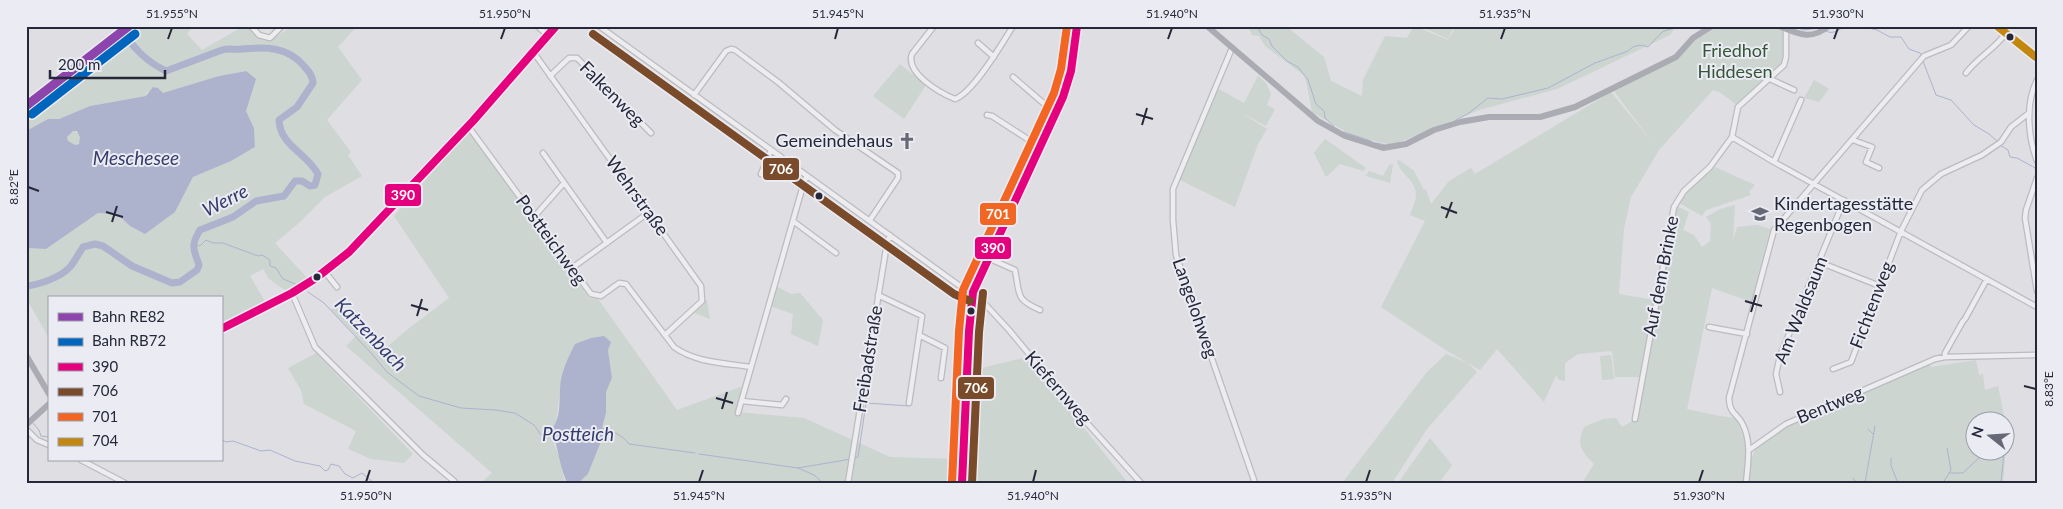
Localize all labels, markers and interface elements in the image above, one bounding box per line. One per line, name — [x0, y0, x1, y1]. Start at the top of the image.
text: 51.955°N — [146, 6, 198, 21]
text: 51.950°N — [479, 6, 531, 21]
text: 51.945°N — [812, 6, 864, 21]
text: 51.940°N — [1146, 6, 1198, 21]
text: 51.935°N — [1479, 6, 1531, 21]
text: 51.930°N — [1812, 6, 1864, 21]
unlabelled marker — [2005, 32, 2015, 42]
park label: Friedhof Hiddesen — [1698, 39, 1772, 82]
scale bar — [50, 48, 165, 80]
text: 200 m — [58, 55, 100, 73]
street label: Falkenweg — [576, 56, 650, 130]
place label: Gemeindehaus — [775, 129, 893, 151]
church icon: Gemeindehaus — [897, 131, 917, 151]
water label: Meschesee — [93, 146, 179, 169]
street label: Wehrstraße — [602, 151, 674, 240]
line badge: 706 — [762, 157, 800, 181]
text: 706 — [769, 160, 793, 177]
text: 8.82°E — [6, 169, 21, 205]
water label: Werre — [198, 178, 251, 221]
line badge: 390 — [384, 183, 422, 207]
text: 390 — [391, 186, 415, 203]
street label: Postteichweg — [512, 190, 592, 289]
unlabelled marker — [814, 191, 824, 201]
place label: Kindertagesstätte Regenbogen — [1774, 192, 1913, 235]
line badge: 701 — [979, 202, 1017, 226]
school or university icon: Kindertagesstätte Regenbogen — [1750, 204, 1770, 224]
text: 701 — [986, 205, 1010, 222]
street label: Auf dem Brinke — [1638, 214, 1682, 338]
line badge: 390 — [974, 236, 1012, 260]
text: 390 — [981, 239, 1005, 256]
street label: Am Waldsaum — [1769, 253, 1832, 367]
street label: Langelohweg — [1169, 255, 1223, 361]
street label: Fichtenweg — [1844, 258, 1898, 351]
unlabelled marker — [312, 272, 322, 282]
water label: Katzenbach — [331, 292, 412, 375]
legend — [48, 296, 222, 462]
street label: Freibadstraße — [848, 304, 886, 414]
unlabelled marker — [966, 306, 976, 316]
text: Bahn RE82 — [92, 307, 165, 325]
text: Bahn RB72 — [92, 331, 166, 349]
street label: Kiefernweg — [1021, 346, 1097, 429]
text: 390 — [92, 357, 118, 375]
text: 8.83°E — [2041, 371, 2056, 407]
line badge: 706 — [957, 376, 995, 400]
text: 706 — [964, 379, 988, 396]
street label: Bentweg — [1793, 380, 1866, 428]
text: 706 — [92, 381, 118, 399]
text: 701 — [92, 407, 118, 425]
north arrow — [1966, 412, 2016, 462]
water label: Postteich — [542, 422, 614, 445]
text: N — [1967, 424, 1987, 440]
text: 704 — [92, 431, 118, 449]
text: 51.950°N — [340, 488, 392, 503]
text: 51.945°N — [673, 488, 725, 503]
text: 51.940°N — [1007, 488, 1059, 503]
text: 51.935°N — [1340, 488, 1392, 503]
text: 51.930°N — [1673, 488, 1725, 503]

